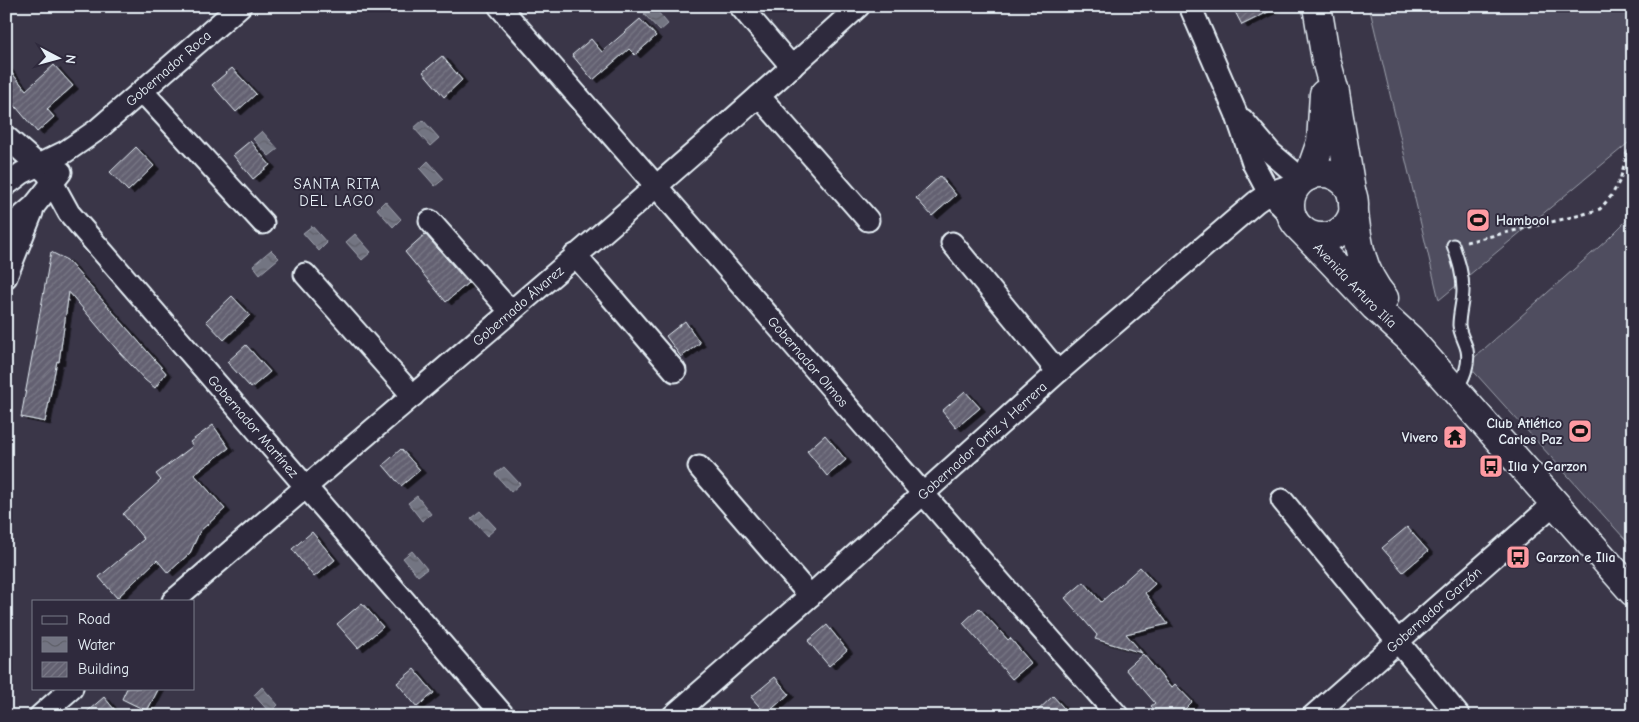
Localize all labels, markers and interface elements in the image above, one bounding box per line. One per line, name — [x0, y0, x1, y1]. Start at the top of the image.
street label: Gobernador Roca — [122, 27, 214, 110]
north arrow — [32, 32, 82, 82]
text: N — [62, 54, 79, 65]
district label: SANTA RITA DEL LAGO — [293, 175, 381, 210]
sports icon: Hambool — [1465, 207, 1491, 233]
place label: Hambool — [1496, 212, 1549, 229]
street label: Avenida Arturo Ilía — [1310, 239, 1400, 331]
street label: Gobernado Álvarez — [469, 262, 567, 349]
street label: Gobernador Olmos — [764, 313, 852, 410]
street label: Gobernador Martínez — [204, 371, 302, 481]
street label: Gobernador Ortiz y Herrera — [914, 378, 1050, 503]
place label: Club Atlético Carlos Paz — [1486, 415, 1562, 448]
sports icon: Club Atlético Carlos Paz — [1567, 418, 1593, 444]
temple icon: Vivero — [1442, 424, 1468, 450]
place label: Vivero — [1402, 429, 1438, 446]
bus stop icon: Ilia y Garzon — [1478, 453, 1504, 479]
place label: Ilia y Garzon — [1508, 458, 1587, 475]
bus stop icon: Garzon e Ilia — [1505, 544, 1531, 570]
place label: Garzon e Ilia — [1536, 549, 1616, 566]
street label: Gobernador Garzón — [1383, 563, 1485, 656]
legend — [32, 600, 195, 690]
text: Road — [78, 610, 110, 628]
text: Water — [78, 636, 115, 654]
text: Building — [78, 660, 129, 678]

